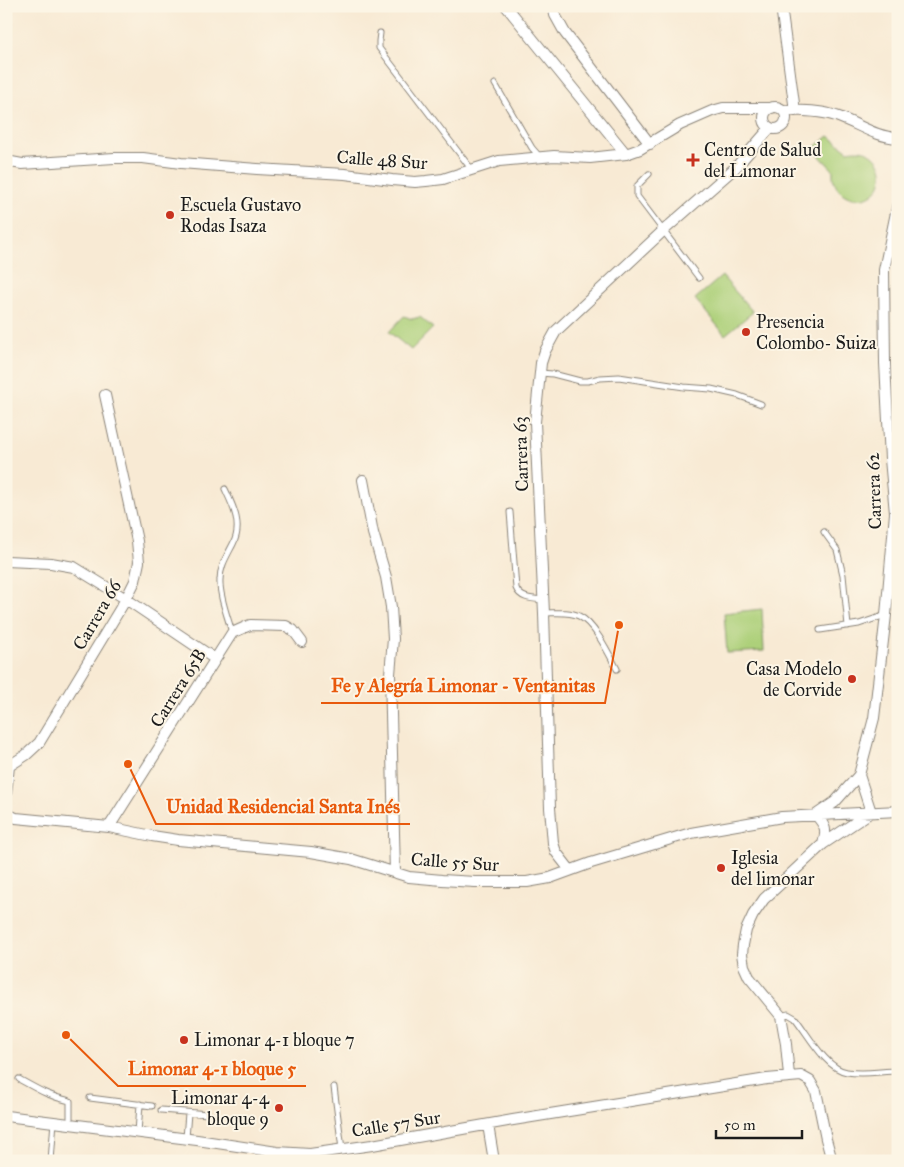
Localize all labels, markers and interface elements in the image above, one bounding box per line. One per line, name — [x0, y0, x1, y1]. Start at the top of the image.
place label: Centro de Salud del Limonar — [704, 139, 821, 182]
street label: Calle 48 Sur — [336, 146, 428, 174]
marker: Centro de Salud del Limonar — [686, 153, 700, 167]
place label: Escuela Gustavo Rodas Isaza — [180, 194, 301, 237]
marker: Escuela Gustavo Rodas Isaza — [164, 209, 176, 221]
place label: Presencia Colombo- Suiza — [756, 311, 877, 354]
marker: Presencia Colombo- Suiza — [740, 326, 752, 338]
street label: Carrera 63 — [509, 416, 533, 492]
street label: Carrera 62 — [862, 452, 886, 530]
street label: Carrera 66 — [68, 575, 126, 654]
street label: Carrera 65B — [145, 645, 211, 731]
place label: Casa Modelo de Corvide — [746, 658, 842, 701]
callout: Fe y Alegría Limonar - Ventanitas — [321, 669, 605, 703]
marker: Casa Modelo de Corvide — [846, 673, 858, 685]
text: Fe y Alegría Limonar - Ventanitas — [331, 674, 595, 698]
callout: Unidad Residencial Santa Inés — [156, 790, 410, 824]
text: Unidad Residencial Santa Inés — [166, 795, 400, 818]
place label: Iglesia del limonar — [731, 847, 815, 890]
street label: Calle 55 Sur — [410, 848, 500, 876]
marker: Iglesia del limonar — [715, 862, 727, 874]
place label: Limonar 4-1 bloque 7 — [194, 1029, 355, 1052]
marker: Limonar 4-1 bloque 7 — [178, 1034, 190, 1046]
callout: Limonar 4-1 bloque 5 — [118, 1052, 306, 1086]
text: Limonar 4-1 bloque 5 — [128, 1057, 296, 1081]
place label: Limonar 4-4 bloque 9 — [171, 1087, 270, 1131]
marker: Limonar 4-4 bloque 9 — [273, 1102, 285, 1114]
street label: Calle 57 Sur — [350, 1106, 442, 1142]
scale bar — [716, 1107, 803, 1139]
text: 50 m — [724, 1116, 756, 1134]

